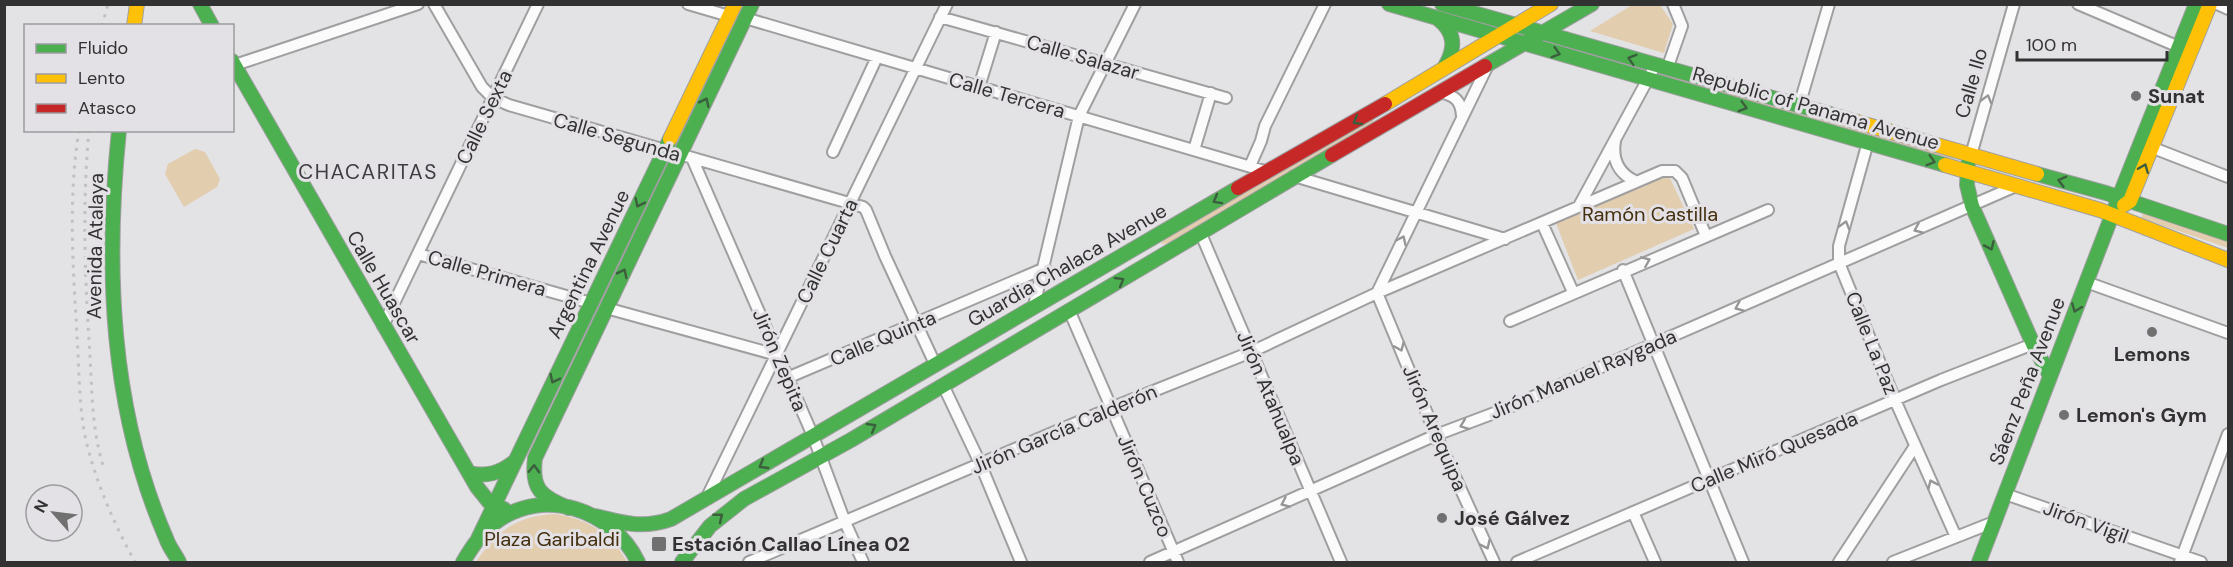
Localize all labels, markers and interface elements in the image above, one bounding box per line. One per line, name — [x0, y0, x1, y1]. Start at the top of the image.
legend — [24, 24, 234, 132]
scale bar — [2017, 24, 2167, 62]
street label: Calle Salazar — [1024, 29, 1142, 85]
text: 100 m — [2026, 33, 2077, 57]
text: Fluido — [78, 36, 128, 60]
street label: Calle Ilo — [1949, 45, 1993, 121]
one-way arrow — [1550, 46, 1561, 58]
one-way arrow — [1627, 54, 1638, 66]
street label: Republic of Panama Avenue — [1690, 60, 1942, 156]
street label: Calle Sexta — [450, 65, 518, 169]
text: Lento — [78, 66, 125, 90]
street label: Calle Tercera — [946, 66, 1068, 124]
place label: Sunat — [2148, 83, 2205, 109]
marker: Sunat — [2129, 89, 2143, 103]
one-way arrow — [1979, 94, 1992, 104]
text: Atasco — [78, 96, 136, 120]
one-way arrow — [697, 98, 709, 109]
one-way arrow — [1737, 100, 1748, 112]
street label: Calle Segunda — [550, 106, 684, 168]
one-way arrow — [1353, 113, 1363, 125]
one-way arrow — [1925, 154, 1936, 166]
district label: CHACARITAS — [298, 158, 438, 186]
one-way arrow — [2137, 163, 2149, 174]
street label: Avenida Atalaya — [81, 173, 109, 319]
one-way arrow — [2057, 176, 2068, 188]
street label: Argentina Avenue — [541, 185, 635, 343]
one-way arrow — [1213, 193, 1223, 205]
street label: Calle Cuarta — [790, 194, 864, 308]
one-way arrow — [635, 197, 647, 208]
street label: Guardia Chalaca Avenue — [963, 197, 1171, 333]
park label: Ramón Castilla — [1582, 201, 1718, 227]
one-way arrow — [1838, 220, 1850, 230]
one-way arrow — [1914, 222, 1925, 234]
street label: Calle Huascar — [341, 226, 427, 348]
one-way arrow — [1395, 236, 1407, 247]
one-way arrow — [1983, 240, 1995, 251]
street label: Calle Primera — [425, 244, 549, 302]
one-way arrow — [1640, 256, 1651, 268]
one-way arrow — [615, 269, 627, 280]
one-way arrow — [1114, 277, 1124, 288]
street label: Calle La Paz — [1840, 288, 1904, 398]
street label: Sáenz Peña Avenue — [1983, 293, 2071, 469]
one-way arrow — [1735, 300, 1746, 312]
one-way arrow — [2071, 302, 2083, 313]
street label: Calle Quinta — [826, 304, 940, 372]
street label: Jirón Zepita — [747, 305, 813, 415]
street label: Jirón Manuel Raygada — [1486, 323, 1680, 425]
marker: Lemons — [2145, 325, 2159, 339]
street label: Jirón Atahualpa — [1231, 327, 1311, 469]
one-way arrow — [1393, 341, 1405, 352]
place label: Lemons — [2114, 341, 2190, 367]
street label: Jirón Arequipa — [1397, 361, 1473, 495]
one-way arrow — [550, 372, 562, 383]
street label: Jirón García Calderón — [967, 378, 1161, 480]
place label: Lemon's Gym — [2076, 402, 2207, 428]
street label: Calle Miró Quesada — [1686, 405, 1862, 499]
marker: Lemon's Gym — [2057, 408, 2071, 422]
one-way arrow — [1459, 417, 1469, 430]
one-way arrow — [866, 422, 876, 434]
street label: Jirón Cuzco — [1112, 431, 1178, 541]
one-way arrow — [759, 458, 769, 470]
one-way arrow — [528, 464, 541, 473]
one-way arrow — [1927, 479, 1939, 490]
north arrow — [24, 483, 84, 543]
street label: Jirón Vigil — [2040, 495, 2132, 549]
text: N — [29, 496, 53, 516]
one-way arrow — [1281, 496, 1292, 508]
place label: José Gálvez — [1454, 505, 1570, 531]
marker: José Gálvez — [1435, 511, 1449, 525]
one-way arrow — [712, 514, 723, 525]
park label: Plaza Garibaldi — [484, 526, 620, 552]
place label: Estación Callao Línea 02 — [672, 531, 910, 557]
marker: Estación Callao Línea 02 — [650, 535, 668, 553]
one-way arrow — [1479, 538, 1491, 549]

